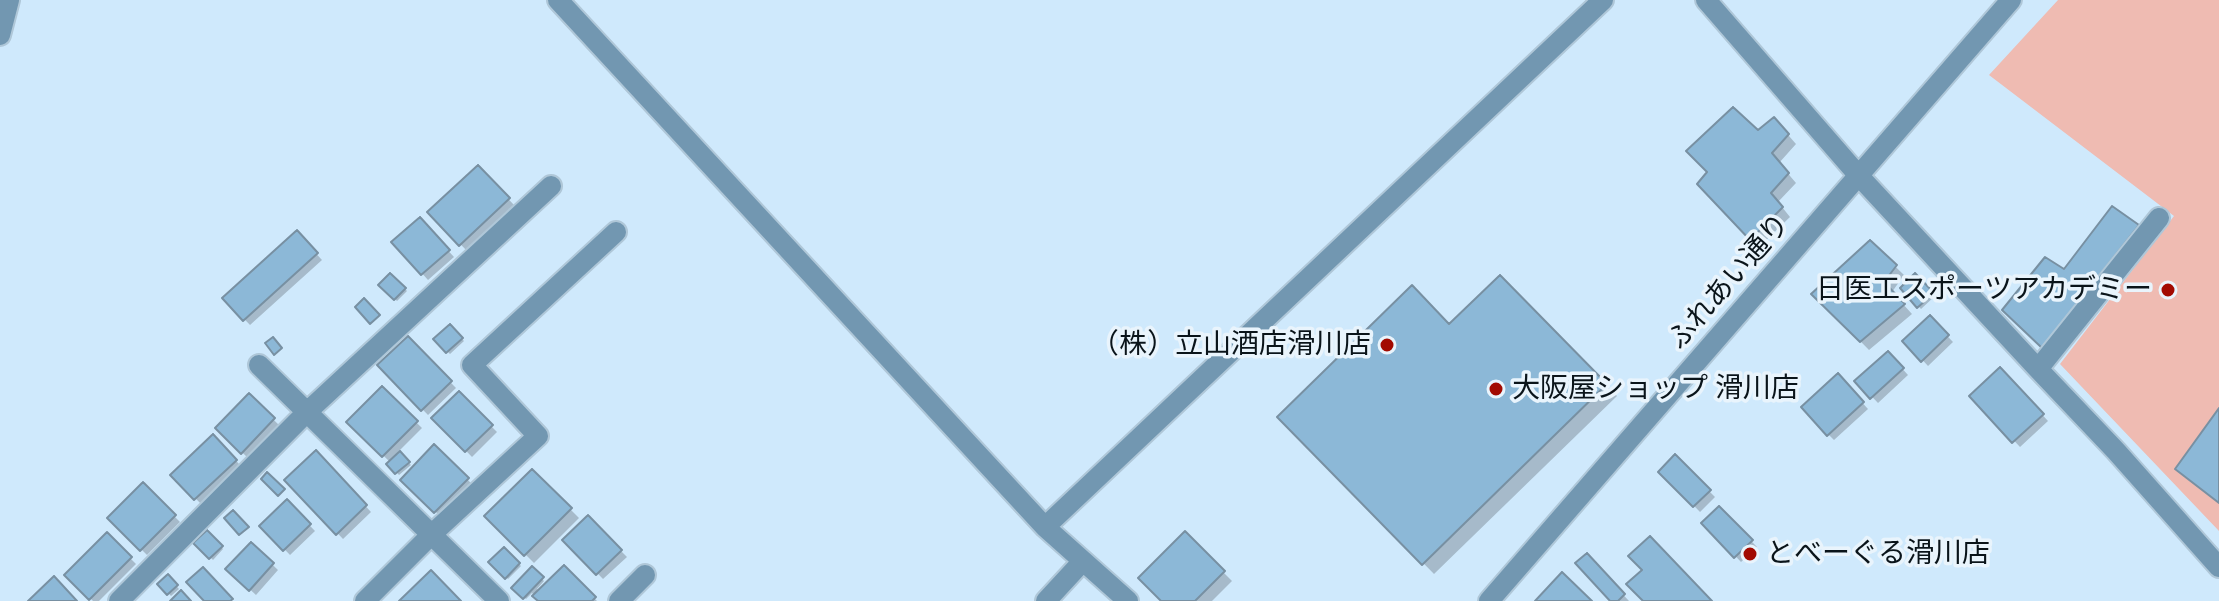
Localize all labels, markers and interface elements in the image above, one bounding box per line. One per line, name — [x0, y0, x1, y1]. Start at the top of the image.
street label: ふれあい通り — [1661, 208, 1797, 356]
place label: 日医工スポーツアカデミー — [1816, 273, 2152, 307]
marker: 日医工スポーツアカデミー — [2159, 281, 2177, 299]
place label: （株）立山酒店滑川店 — [1091, 328, 1371, 362]
marker: （株）立山酒店滑川店 — [1378, 336, 1396, 354]
place label: 大阪屋ショップ 滑川店 — [1512, 372, 1799, 406]
marker: 大阪屋ショップ 滑川店 — [1487, 380, 1505, 398]
place label: とべーぐる滑川店 — [1766, 537, 1990, 571]
marker: とべーぐる滑川店 — [1741, 545, 1759, 563]

